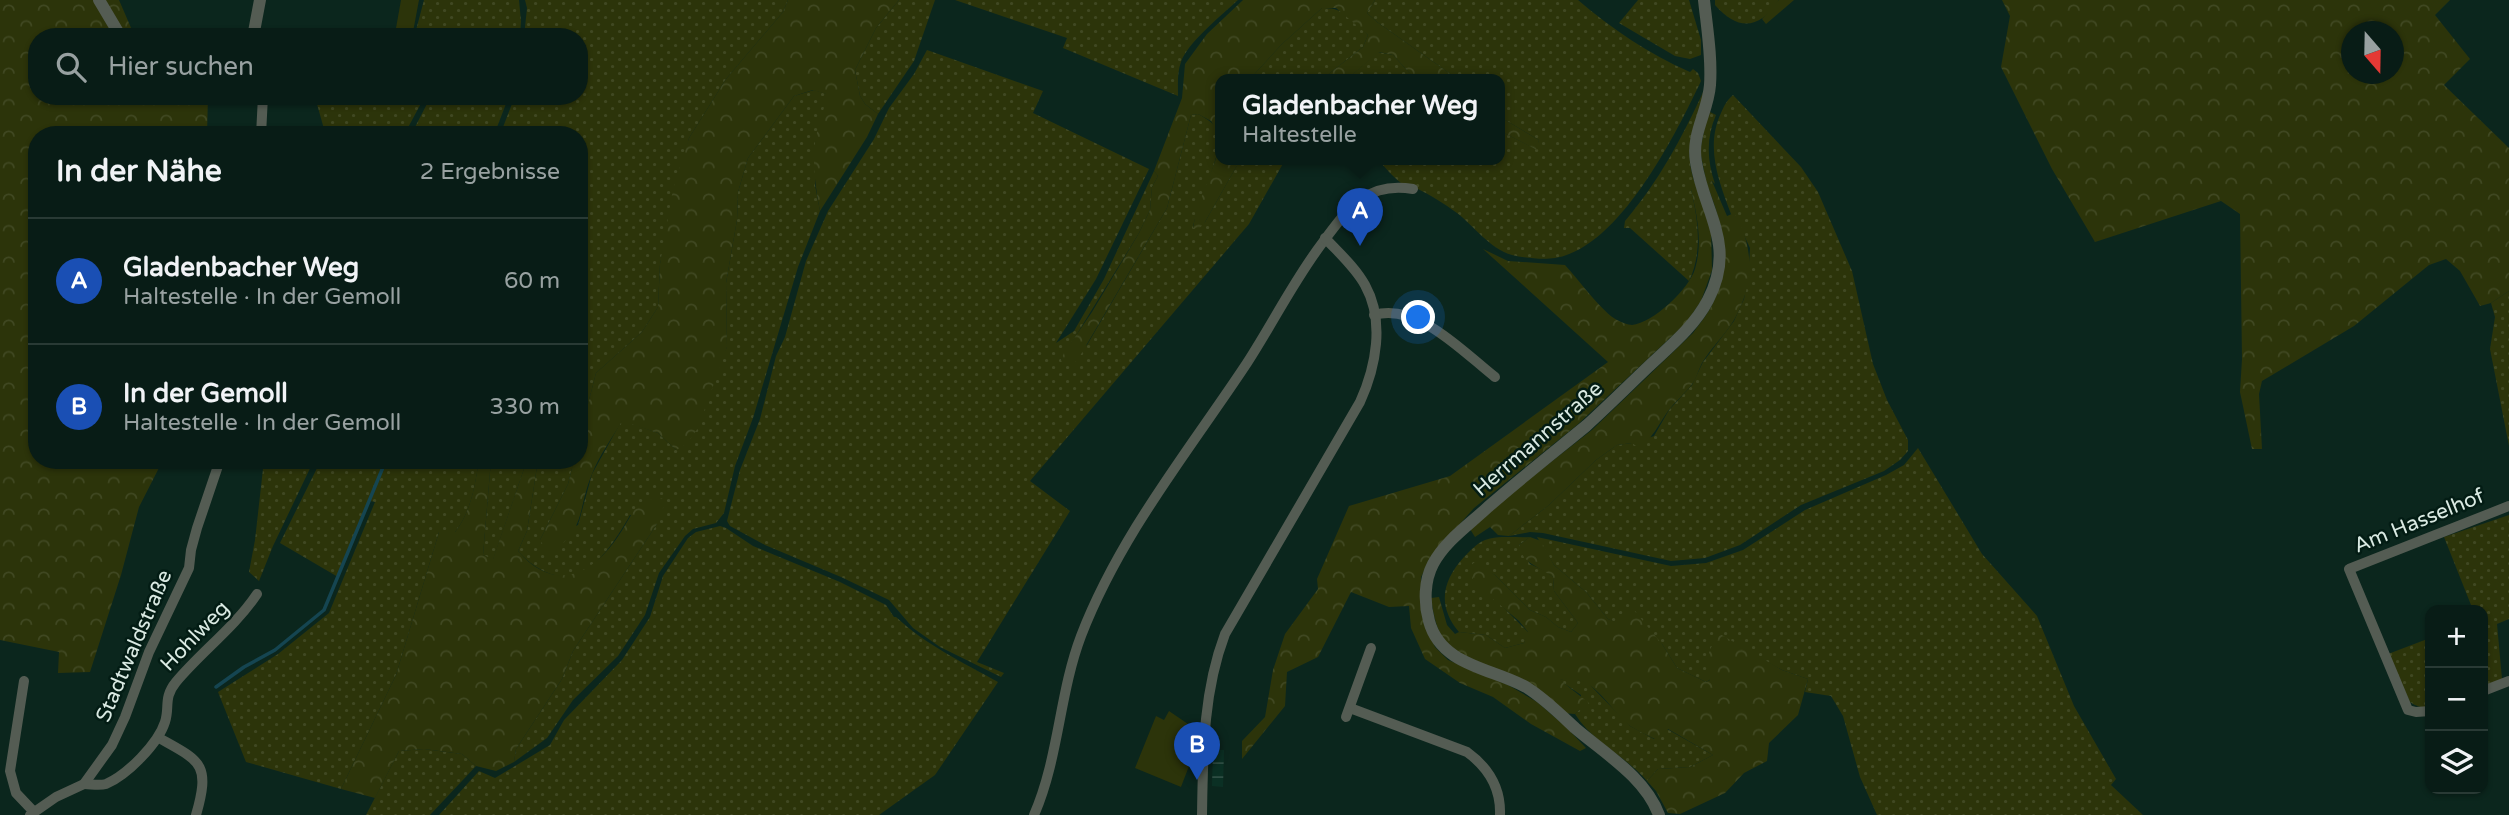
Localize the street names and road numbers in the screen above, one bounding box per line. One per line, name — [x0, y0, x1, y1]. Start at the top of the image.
street label: Herrmannstraße — [1468, 376, 1608, 502]
street label: Am Hasselhof — [2350, 483, 2488, 559]
street label: Stadtwaldstraße — [91, 566, 177, 726]
street label: Hohlweg — [155, 596, 235, 676]

